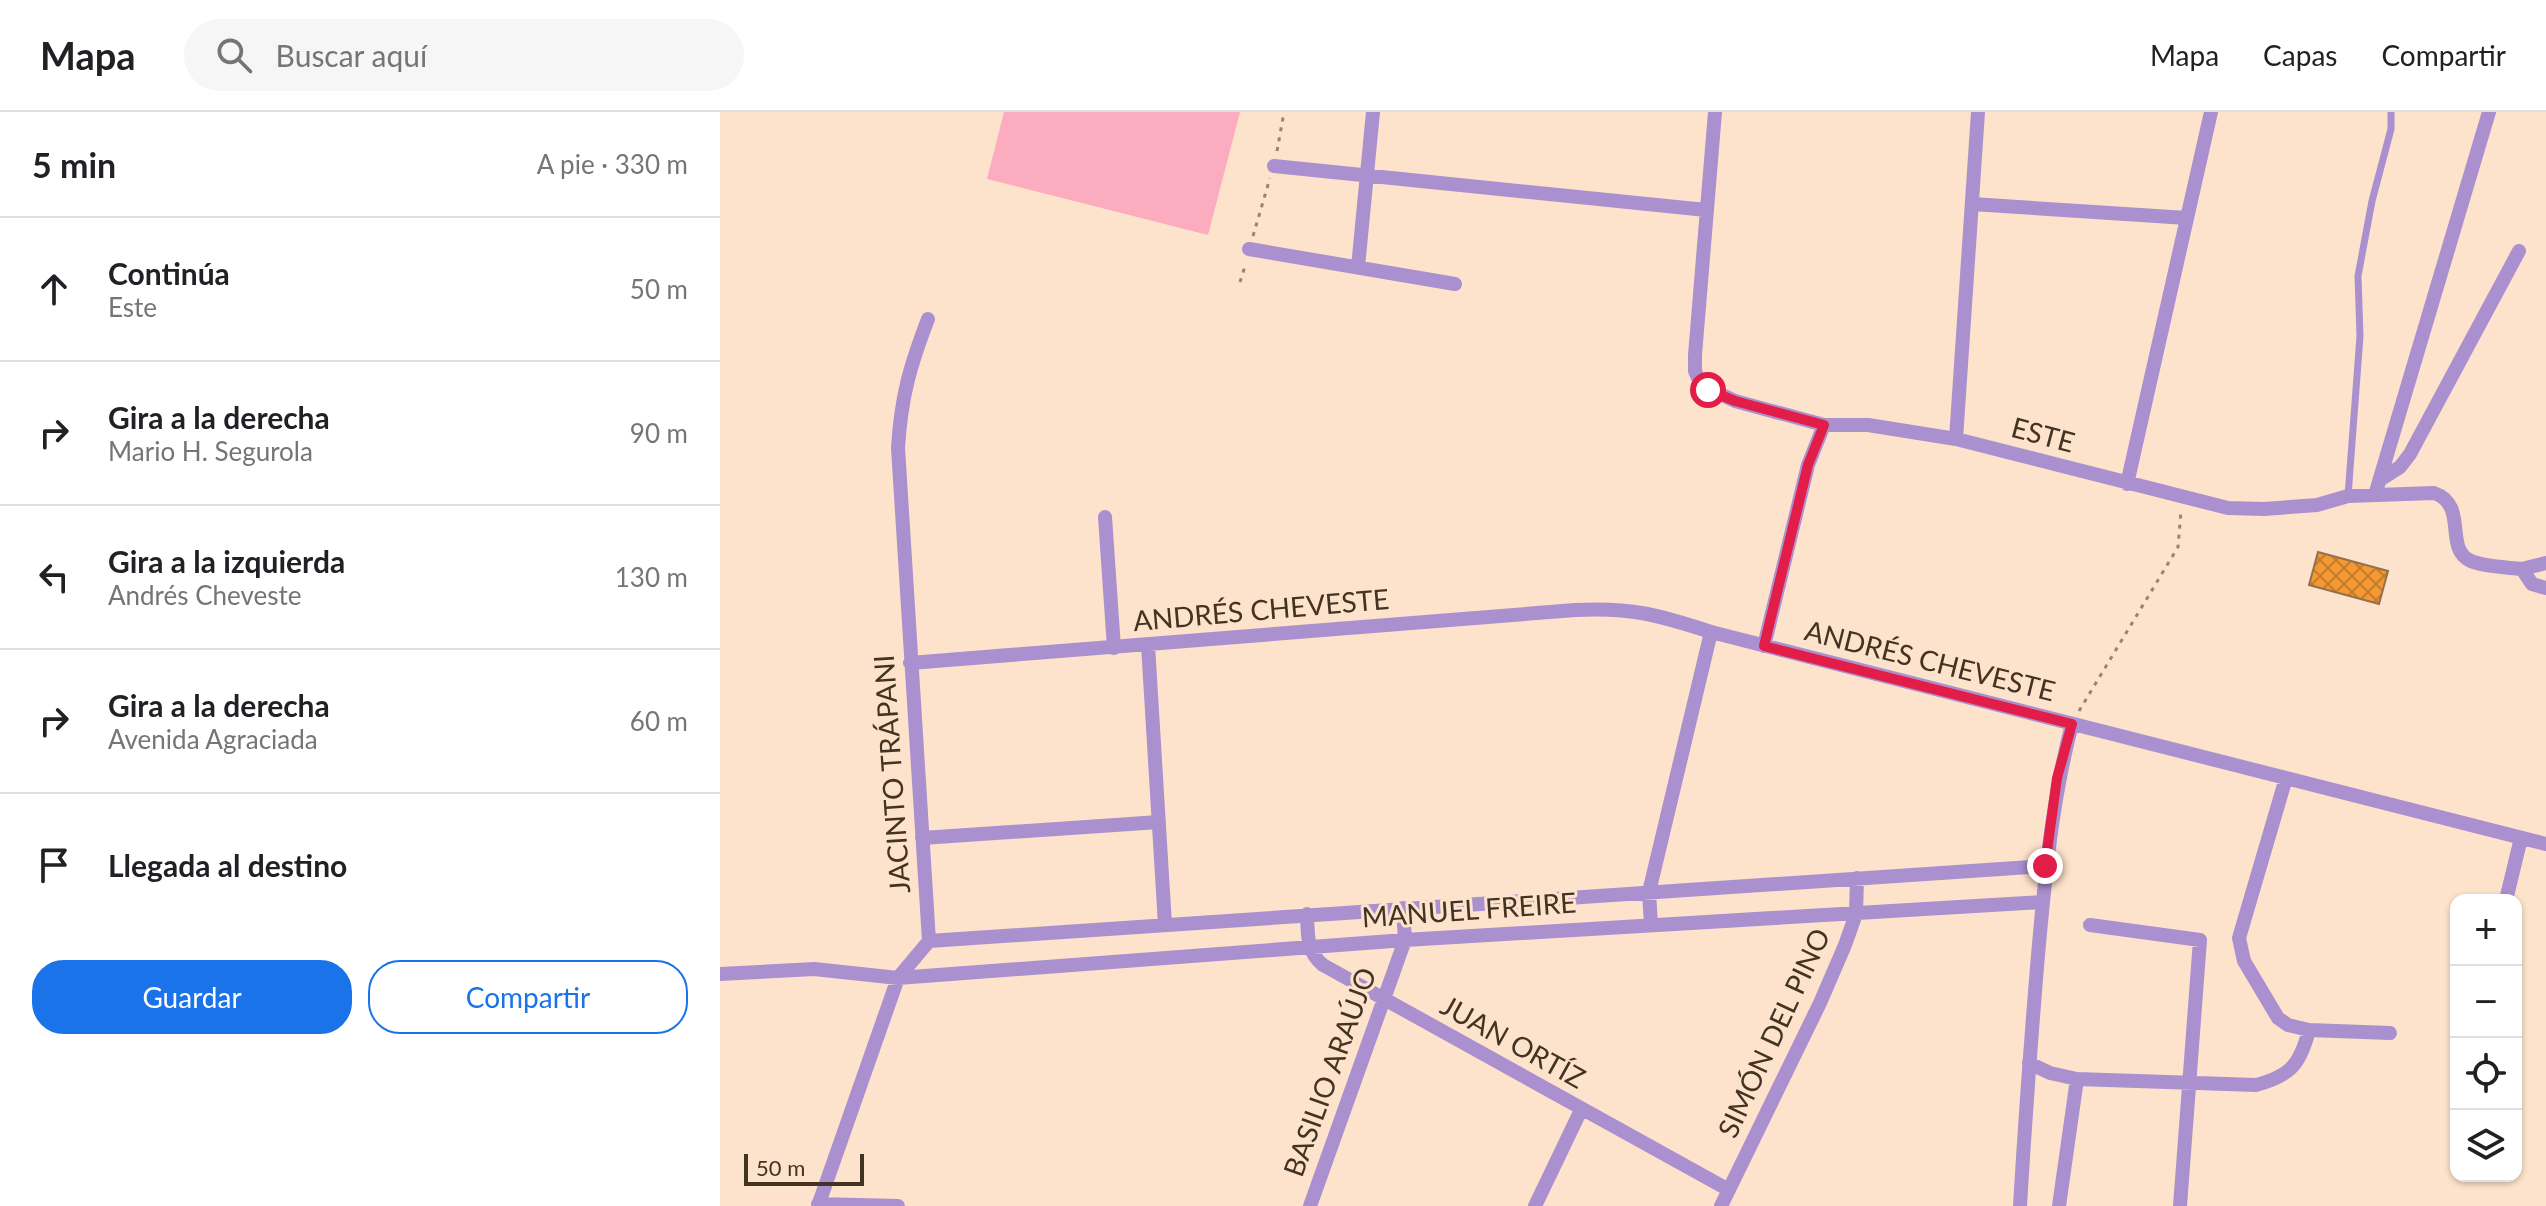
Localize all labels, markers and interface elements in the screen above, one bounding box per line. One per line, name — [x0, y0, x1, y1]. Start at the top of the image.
search box — [184, 19, 744, 91]
text: Mapa — [40, 32, 136, 78]
icon: search — [212, 33, 256, 77]
text: Buscar aquí — [276, 37, 427, 73]
text: Mapa — [2150, 38, 2219, 72]
text: Capas — [2263, 38, 2337, 72]
text: Compartir — [2381, 38, 2506, 72]
text: 5 min — [32, 144, 116, 185]
text: A pie · 330 m — [537, 148, 688, 180]
text: Continúa — [108, 255, 230, 291]
icon: ahead — [32, 267, 76, 311]
text: 50 m — [630, 273, 688, 305]
text: Este — [108, 291, 157, 323]
route start — [1690, 372, 1726, 408]
text: Gira a la derecha — [108, 399, 330, 435]
street label: ESTE — [2008, 409, 2079, 459]
icon: right — [32, 411, 76, 455]
text: 90 m — [630, 417, 688, 449]
text: Mario H. Segurola — [108, 435, 313, 467]
text: Gira a la izquierda — [108, 543, 345, 579]
icon: left — [32, 555, 76, 599]
text: 130 m — [615, 561, 688, 593]
text: Andrés Cheveste — [108, 579, 302, 611]
street label: ANDRÉS CHEVESTE — [1131, 581, 1390, 637]
street label: ANDRÉS CHEVESTE — [1801, 612, 2059, 708]
street label: JACINTO TRÁPANI — [866, 654, 916, 894]
text: Gira a la derecha — [108, 687, 330, 723]
icon: right — [32, 699, 76, 743]
text: 60 m — [630, 705, 688, 737]
text: Avenida Agraciada — [108, 723, 318, 755]
icon: arrive — [32, 843, 76, 887]
text: Llegada al destino — [108, 847, 347, 883]
route end — [2027, 848, 2063, 884]
street label: MANUEL FREIRE — [1361, 885, 1577, 933]
map controls — [2450, 894, 2522, 1182]
button: + — [2450, 894, 2522, 966]
street label: SIMÓN DEL PINO — [1710, 923, 1836, 1142]
button: Guardar — [32, 960, 352, 1034]
button: Compartir — [368, 960, 688, 1034]
street label: BASILIO ARAÚJO — [1276, 963, 1383, 1181]
button: − — [2450, 966, 2522, 1038]
street label: JUAN ORTÍZ — [1435, 987, 1592, 1095]
button: locate — [2450, 1038, 2522, 1110]
button: layers — [2450, 1110, 2522, 1182]
scale bar — [744, 1150, 864, 1186]
text: 50 m — [756, 1154, 805, 1181]

